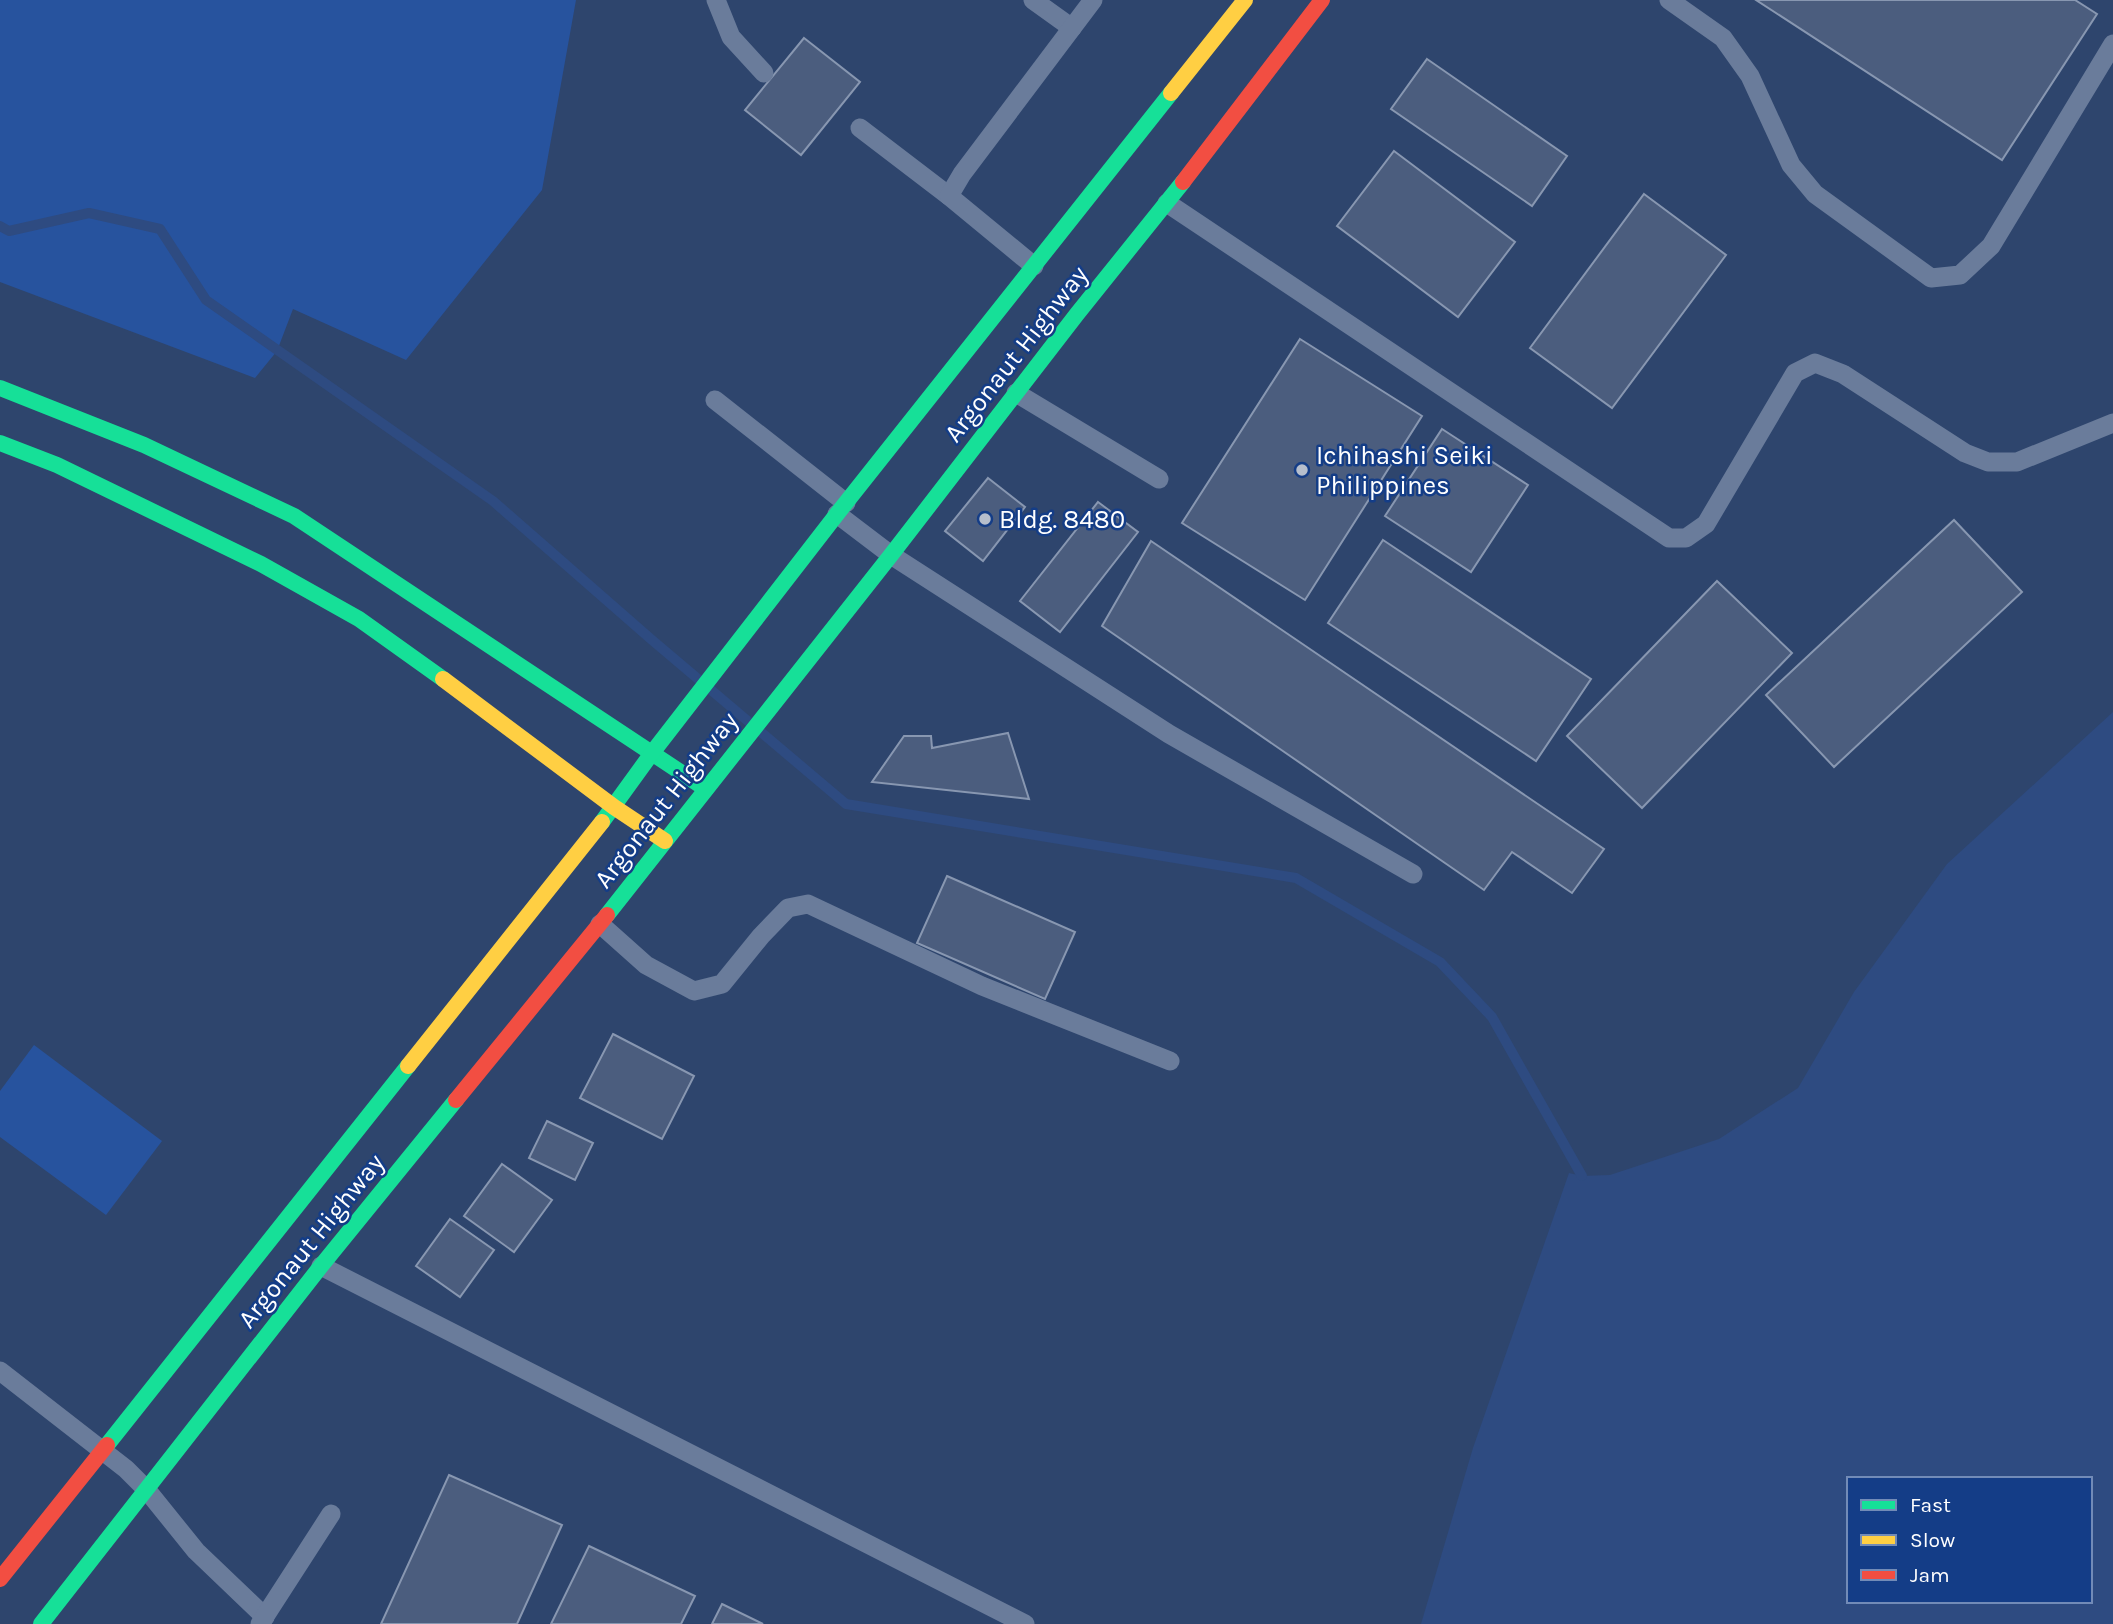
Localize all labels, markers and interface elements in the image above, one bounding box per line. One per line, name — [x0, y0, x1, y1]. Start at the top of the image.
street label: Argonaut Highway — [938, 260, 1094, 448]
place label: Ichihashi Seiki Philippines — [1316, 440, 1493, 501]
marker: Ichihashi Seiki Philippines — [1294, 462, 1310, 478]
place label: Bldg. 8480 — [999, 504, 1125, 535]
marker: Bldg. 8480 — [977, 511, 993, 527]
street label: Argonaut Highway — [588, 706, 744, 894]
street label: Argonaut Highway — [231, 1148, 391, 1334]
legend — [1847, 1477, 2092, 1603]
text: Fast — [1910, 1493, 1951, 1517]
text: Slow — [1910, 1528, 1955, 1552]
text: Jam — [1910, 1563, 1950, 1587]

